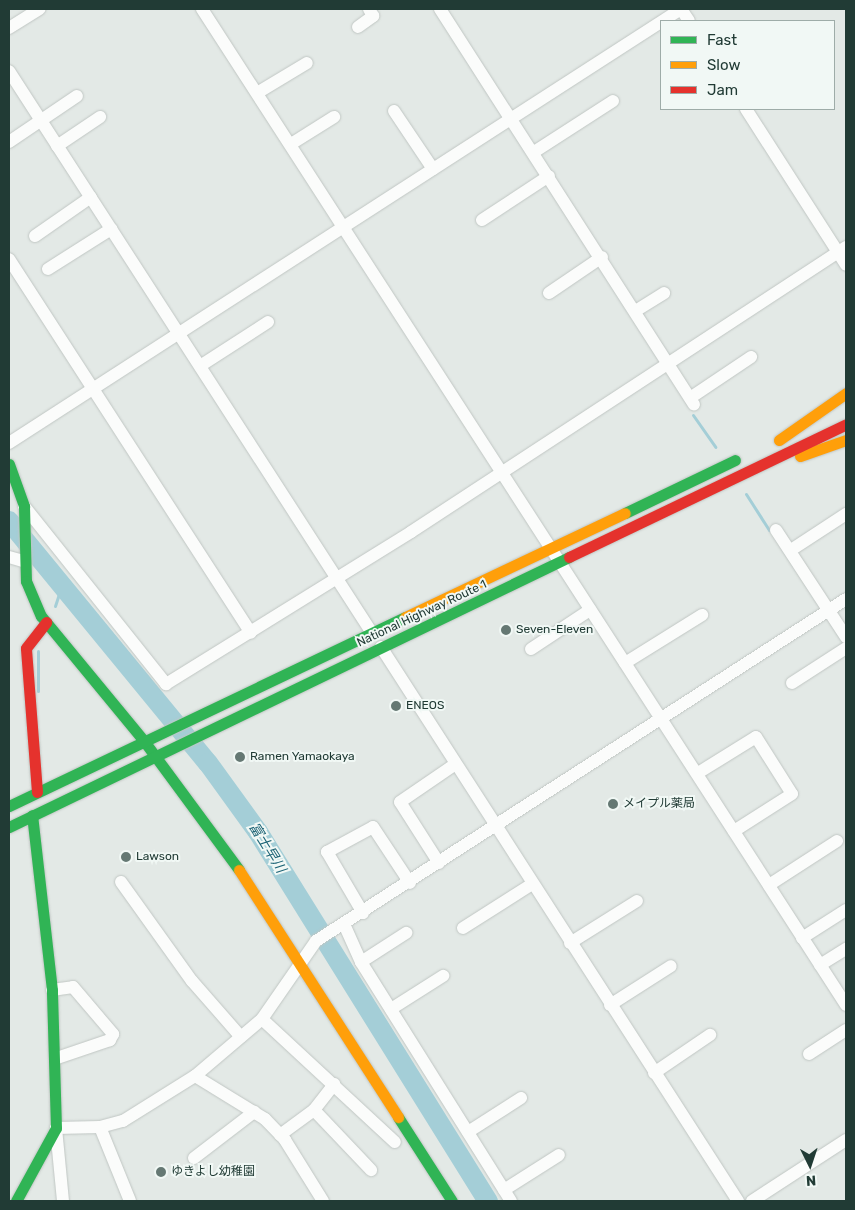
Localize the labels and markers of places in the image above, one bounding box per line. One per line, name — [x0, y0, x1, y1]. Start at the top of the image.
place label: Seven-Eleven — [516, 623, 593, 637]
marker: Seven-Eleven — [500, 624, 512, 636]
place label: ENEOS — [406, 699, 444, 713]
marker: ENEOS — [390, 700, 402, 712]
place label: Ramen Yamaokaya — [250, 750, 355, 764]
marker: Ramen Yamaokaya — [234, 751, 246, 763]
place label: メイプル薬局 — [623, 797, 695, 811]
marker: メイプル薬局 — [607, 798, 619, 810]
place label: Lawson — [136, 850, 179, 864]
marker: Lawson — [120, 851, 132, 863]
place label: ゆきよし幼稚園 — [171, 1165, 255, 1179]
marker: ゆきよし幼稚園 — [155, 1166, 167, 1178]

